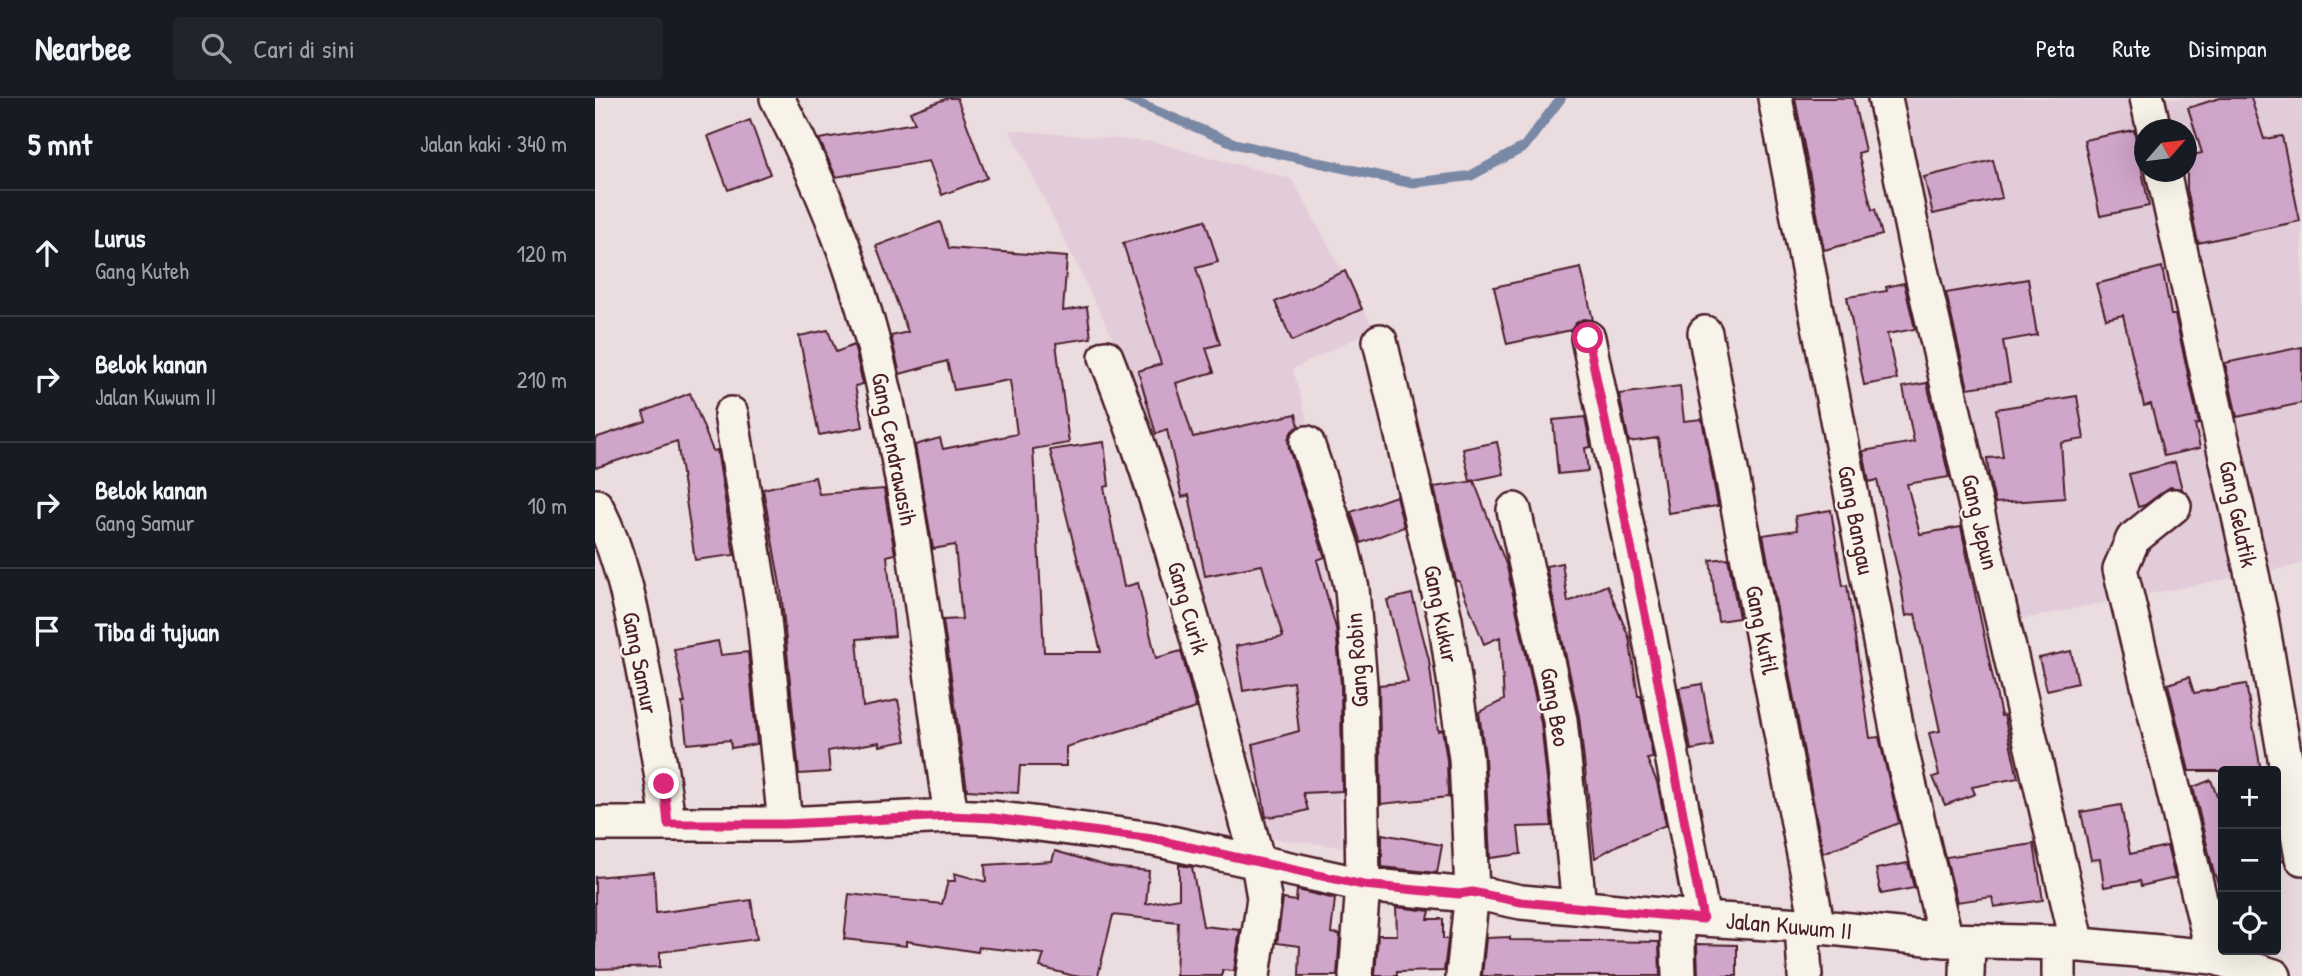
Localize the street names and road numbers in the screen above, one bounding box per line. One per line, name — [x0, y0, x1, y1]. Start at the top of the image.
street label: Gang Cendrawasih — [865, 370, 925, 528]
street label: Gang Gelatik — [2212, 457, 2266, 570]
street label: Gang Bangau — [1831, 463, 1883, 577]
street label: Gang Jepun — [1954, 471, 2007, 573]
street label: Gang Curik — [1160, 558, 1217, 658]
street label: Gang Kukur — [1417, 562, 1467, 665]
street label: Gang Kutil — [1739, 583, 1787, 678]
street label: Gang Samur — [615, 609, 667, 717]
street label: Gang Robin — [1337, 612, 1375, 708]
street label: Gang Beo — [1533, 665, 1579, 749]
street label: Jalan Kuwum II — [1725, 904, 1853, 946]

